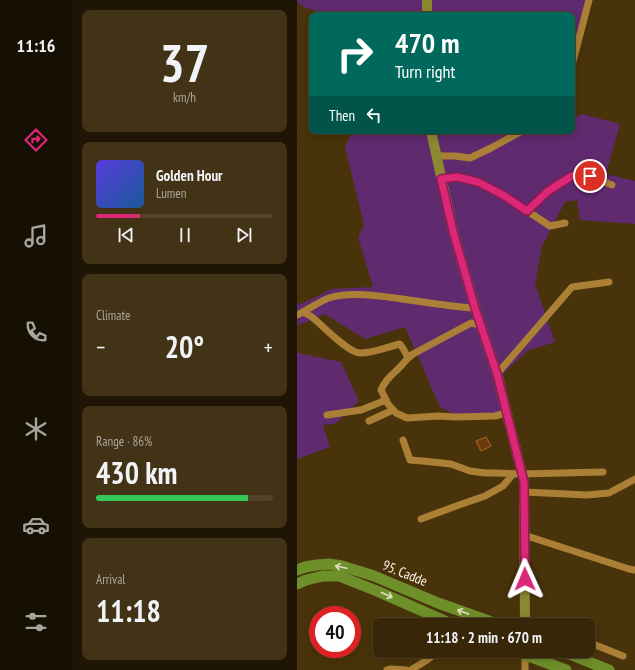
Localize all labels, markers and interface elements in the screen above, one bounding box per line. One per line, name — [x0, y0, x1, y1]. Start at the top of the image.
text: 470 m — [395, 24, 459, 61]
icon: right — [329, 28, 381, 80]
text: 37 — [160, 29, 209, 96]
text: 11:16 — [17, 34, 55, 57]
text: Turn right — [395, 60, 455, 83]
text: km/h — [173, 89, 196, 106]
icon: left — [363, 104, 385, 126]
text: Then — [329, 106, 355, 125]
icon: directions — [22, 126, 50, 154]
pin — [573, 159, 607, 193]
icon: arrive — [579, 165, 601, 187]
text: Golden Hour — [156, 166, 223, 185]
text: Lumen — [156, 185, 186, 202]
icon: music — [22, 222, 50, 250]
icon: previous — [115, 224, 137, 246]
icon: pause — [174, 224, 196, 246]
icon: next — [233, 224, 255, 246]
text: Climate — [96, 307, 130, 324]
icon: phone — [22, 318, 50, 346]
text: 20° — [165, 327, 204, 366]
text: − — [96, 333, 105, 361]
text: + — [264, 333, 273, 361]
icon: climate — [22, 415, 50, 443]
text: Range · 86% — [96, 433, 152, 450]
text: 430 km — [96, 453, 177, 492]
icon: car — [22, 511, 50, 539]
street label: 95. Cadde — [380, 556, 430, 590]
position arrow — [504, 558, 546, 600]
one-way arrow — [335, 562, 348, 570]
text: Arrival — [96, 571, 125, 588]
text: 11:18 — [96, 591, 161, 630]
one-way arrow — [381, 592, 393, 599]
speed limit sign: 40 — [309, 606, 361, 658]
one-way arrow — [457, 607, 469, 615]
icon: filters — [22, 608, 50, 636]
text: 11:18 · 2 min · 670 m — [426, 628, 542, 647]

